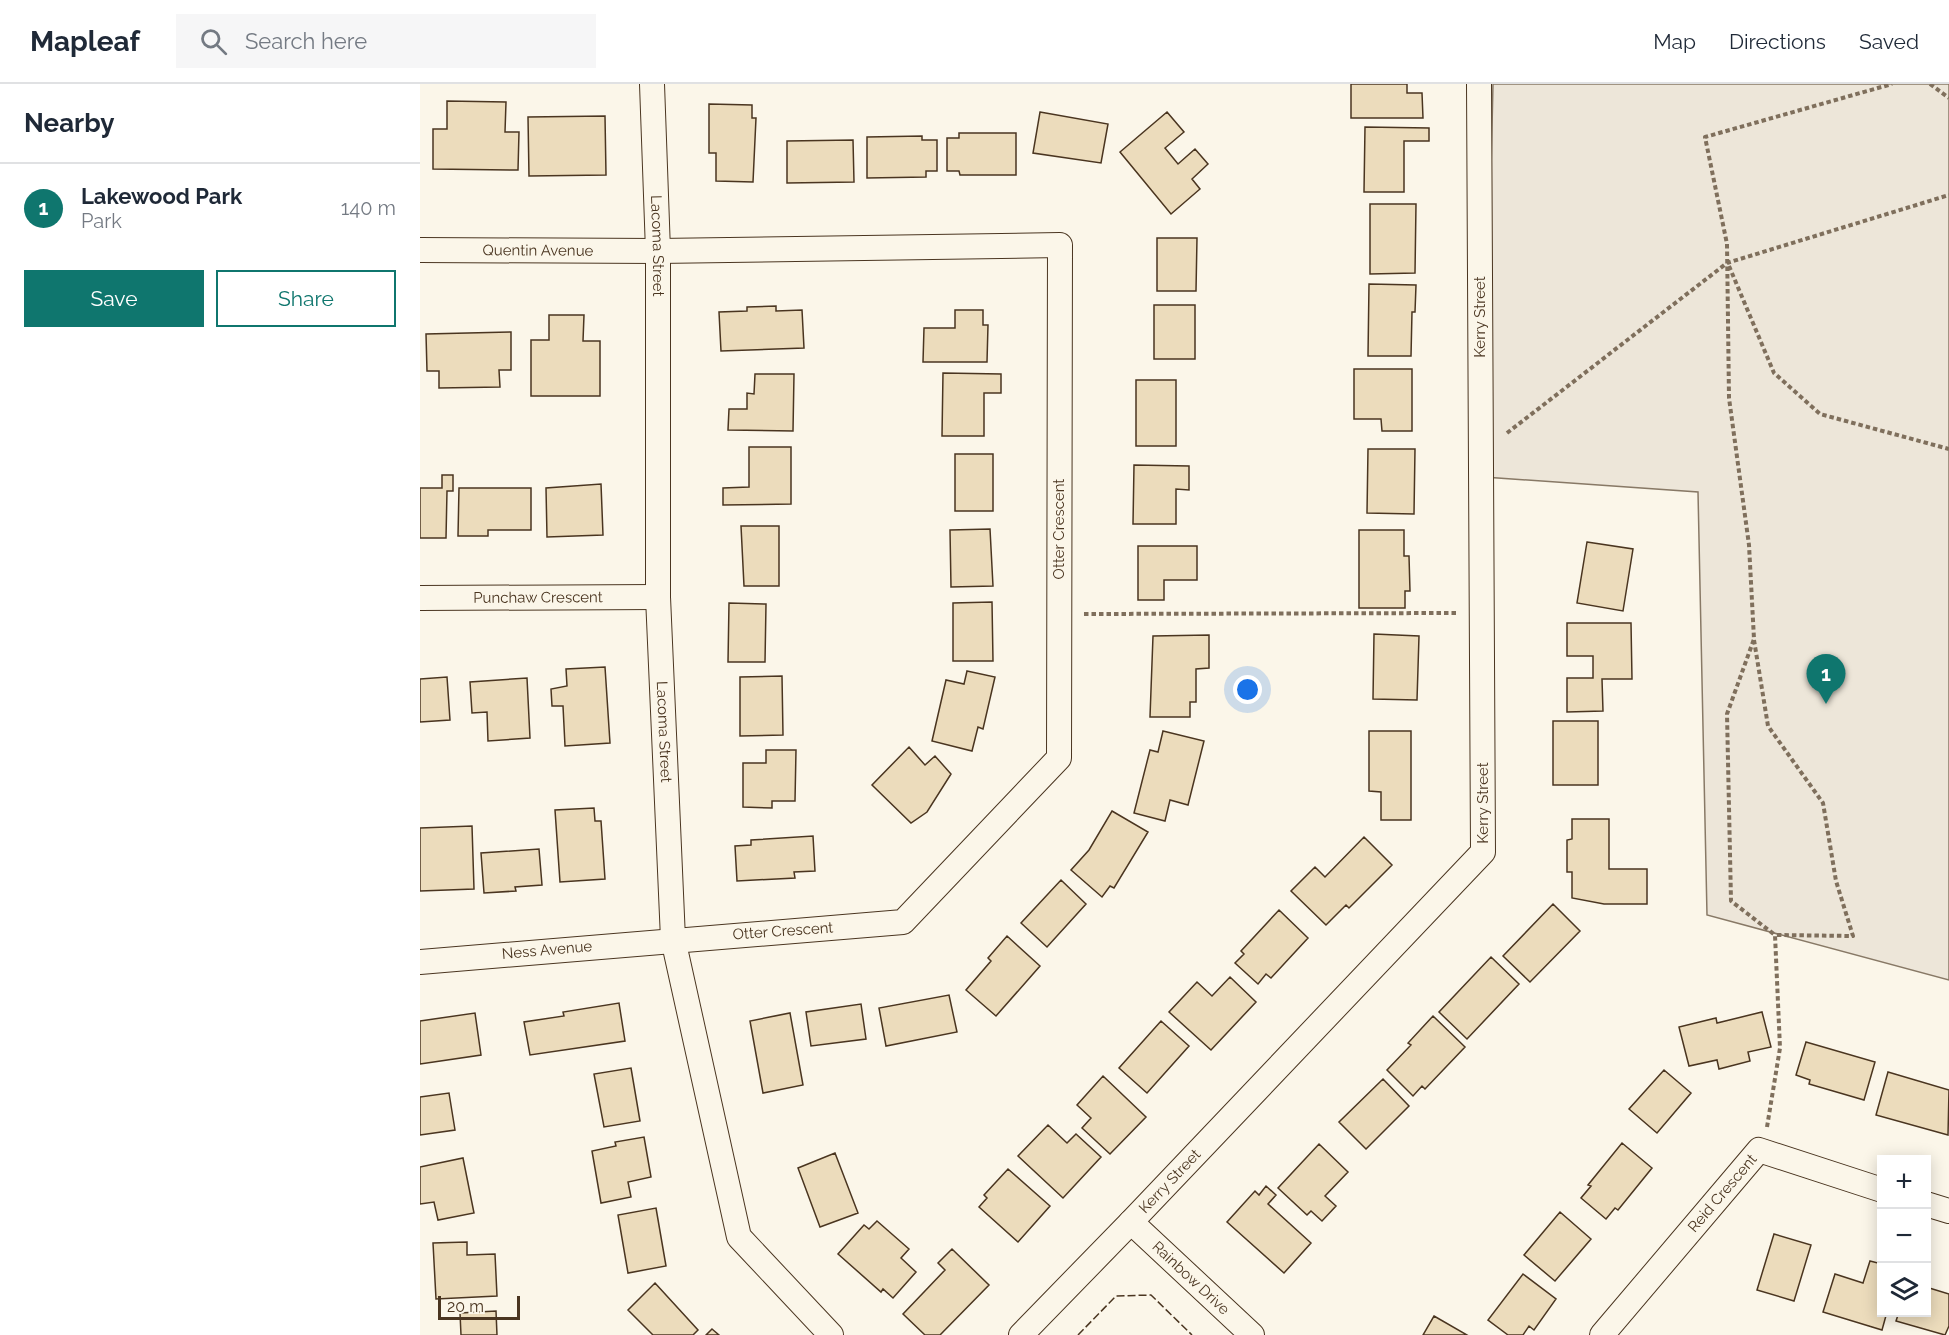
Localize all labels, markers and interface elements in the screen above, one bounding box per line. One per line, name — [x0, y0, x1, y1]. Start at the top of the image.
search box — [176, 14, 596, 68]
text: Mapleaf — [30, 25, 140, 58]
icon: search — [197, 25, 230, 58]
text: Search here — [245, 28, 367, 54]
text: Map — [1653, 29, 1696, 54]
text: Directions — [1729, 29, 1826, 54]
text: Saved — [1859, 29, 1919, 54]
text: Nearby — [24, 108, 114, 138]
text: Lakewood Park — [81, 183, 242, 209]
street label: Lacoma Street — [647, 195, 667, 297]
text: 1 — [39, 196, 48, 220]
text: 140 m — [341, 196, 396, 220]
text: Park — [81, 209, 122, 233]
street label: Quentin Avenue — [483, 241, 594, 260]
button: Save — [24, 270, 204, 327]
button: Share — [216, 270, 396, 327]
street label: Kerry Street — [1471, 276, 1489, 358]
street label: Otter Crescent — [1050, 479, 1068, 579]
street label: Punchaw Crescent — [473, 588, 603, 607]
pin: 1 — [1806, 654, 1846, 704]
your location — [1233, 675, 1262, 704]
street label: Lacoma Street — [653, 681, 675, 783]
street label: Kerry Street — [1474, 762, 1492, 844]
street label: Otter Crescent — [732, 919, 834, 943]
street label: Ness Avenue — [501, 937, 593, 963]
street label: Kerry Street — [1135, 1145, 1204, 1217]
street label: Reid Crescent — [1684, 1150, 1761, 1236]
map controls — [1877, 1155, 1931, 1317]
button: + — [1877, 1155, 1931, 1209]
button: − — [1877, 1209, 1931, 1263]
street label: Rainbow Drive — [1149, 1238, 1233, 1319]
button: layers — [1877, 1263, 1931, 1317]
scale bar — [438, 1293, 520, 1320]
text: 20 m — [447, 1297, 484, 1316]

